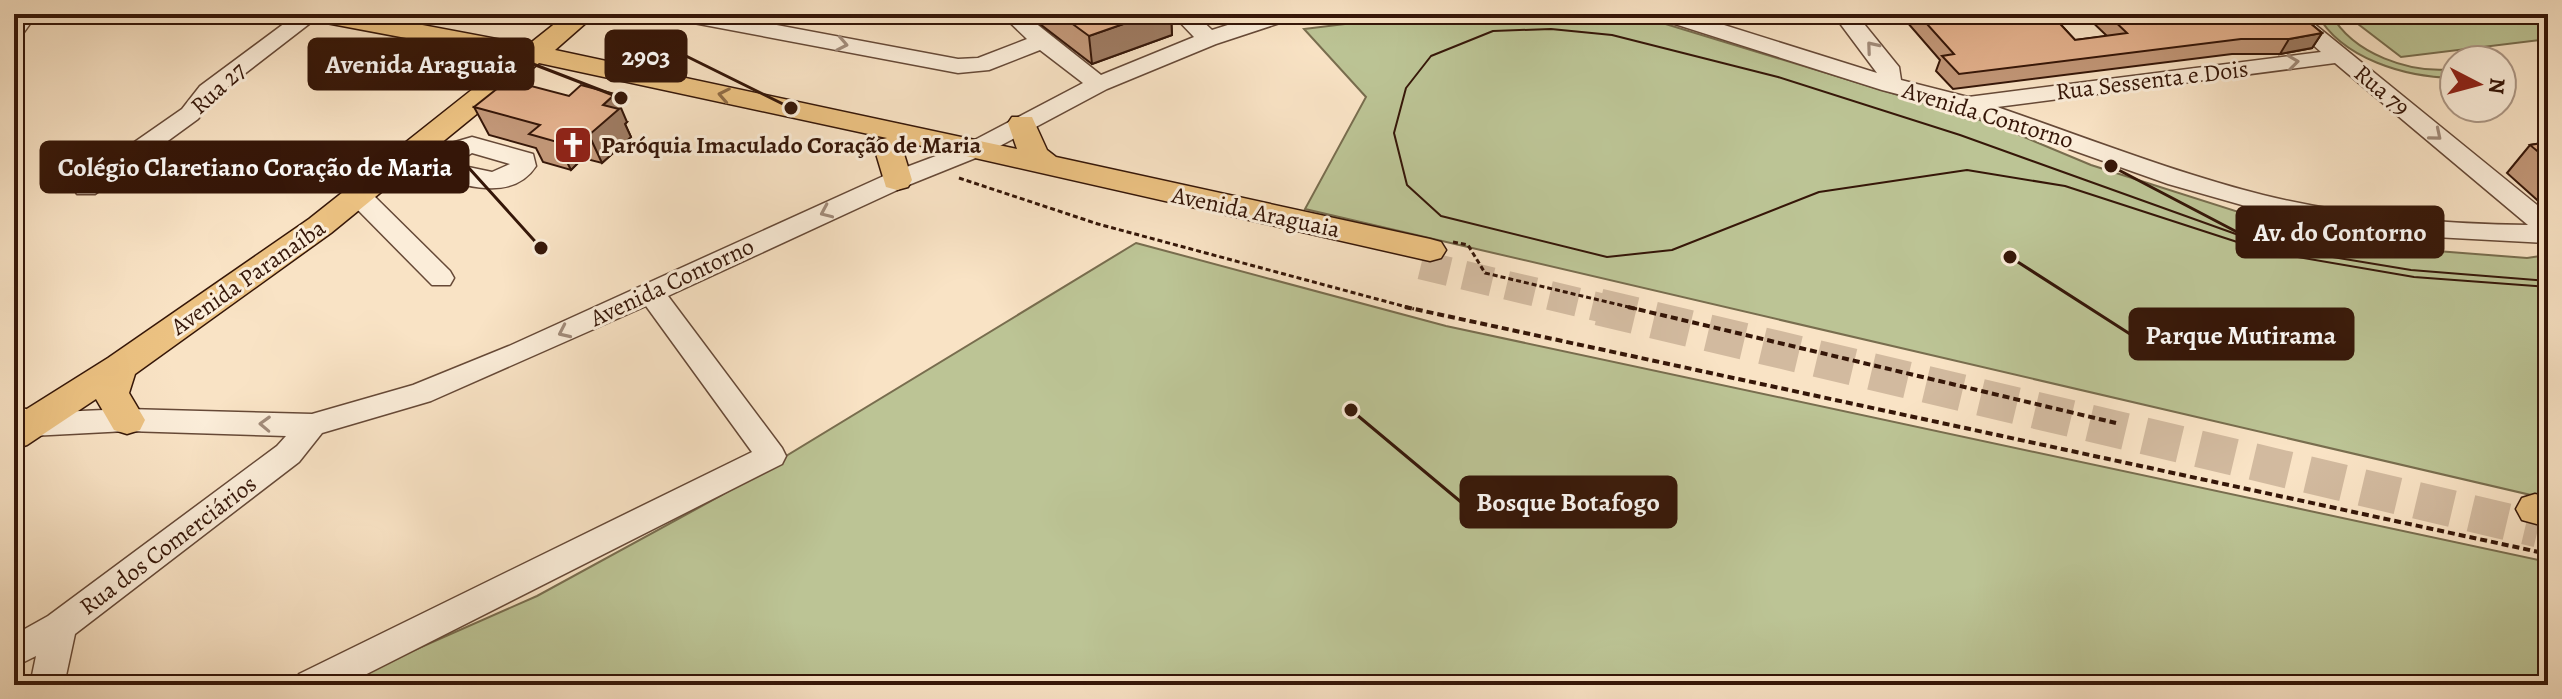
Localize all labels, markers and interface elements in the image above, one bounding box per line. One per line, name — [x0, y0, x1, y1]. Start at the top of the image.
callout: 2903 — [606, 31, 686, 81]
one-way arrow — [835, 35, 849, 52]
callout: Avenida Araguaia — [309, 39, 533, 89]
text: 2903 — [622, 39, 670, 74]
one-way arrow — [1867, 42, 1882, 57]
north arrow — [2438, 44, 2518, 124]
text: Avenida Araguaia — [324, 47, 517, 82]
street label: Rua Sessenta e Dois — [2054, 52, 2250, 108]
street label: Rua 27 — [183, 54, 253, 121]
one-way arrow — [2286, 54, 2300, 71]
street label: Rua 79 — [2347, 57, 2417, 123]
street label: Avenida Contorno — [1898, 74, 2077, 156]
text: N — [2481, 76, 2513, 96]
one-way arrow — [718, 87, 731, 104]
church icon: Paróquia Imaculado Coração de Maria — [552, 124, 594, 166]
one-way arrow — [2426, 125, 2441, 140]
place label: Paróquia Imaculado Coração de Maria — [601, 129, 982, 161]
callout: Colégio Claretiano Coração de Maria — [41, 142, 468, 192]
text: Colégio Claretiano Coração de Maria — [58, 150, 453, 185]
street label: Avenida Araguaia — [1168, 178, 1344, 246]
one-way arrow — [820, 202, 834, 218]
callout: Av. do Contorno — [2237, 207, 2443, 257]
street label: Avenida Paranaíba — [164, 211, 332, 343]
text: Av. do Contorno — [2252, 215, 2427, 250]
street label: Avenida Contorno — [584, 230, 759, 334]
callout: Parque Mutirama — [2130, 309, 2353, 359]
text: Parque Mutirama — [2146, 318, 2337, 353]
one-way arrow — [557, 322, 572, 338]
one-way arrow — [258, 415, 271, 433]
street label: Rua dos Comerciários — [73, 468, 263, 622]
callout: Bosque Botafogo — [1461, 477, 1676, 527]
text: Bosque Botafogo — [1476, 485, 1660, 520]

